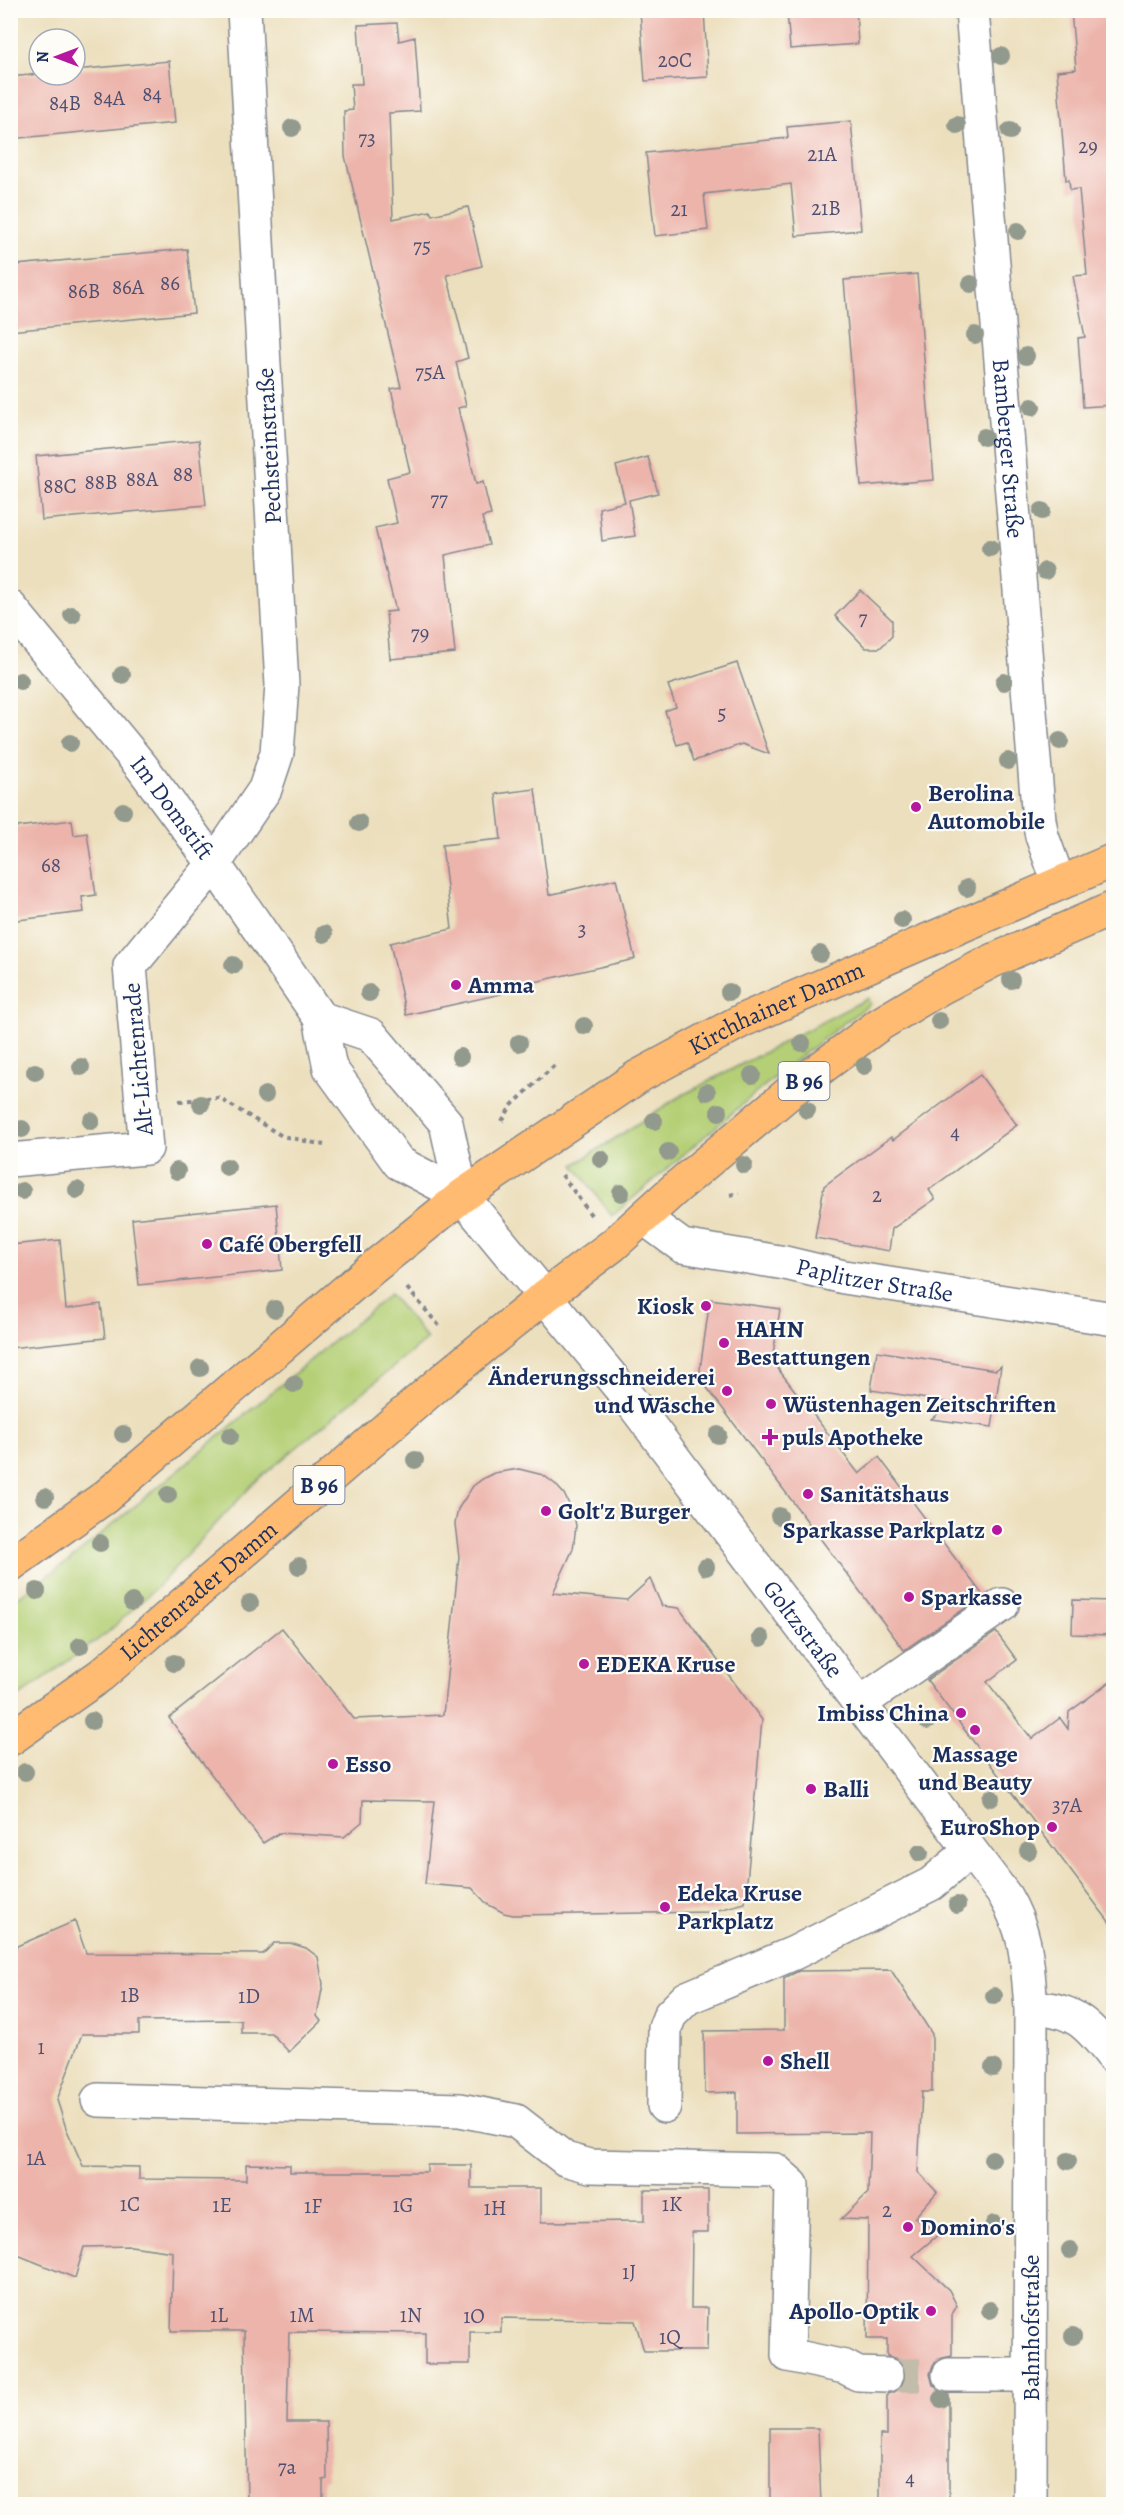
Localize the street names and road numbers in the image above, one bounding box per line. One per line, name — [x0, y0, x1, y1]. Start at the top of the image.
street label: Bamberger Straße — [985, 357, 1032, 540]
street label: Pechsteinstraße — [249, 367, 289, 525]
street label: Im Domstift — [123, 749, 221, 866]
street label: Kirchhainer Damm — [683, 954, 869, 1063]
street label: Alt-Lichtenrade — [115, 981, 161, 1138]
road number: B 96 — [778, 1062, 830, 1100]
street label: Paplitzer Straße — [793, 1250, 955, 1310]
road number: B 96 — [294, 1466, 344, 1504]
street label: Lichtenrader Damm — [112, 1513, 284, 1668]
street label: Goltzstraße — [756, 1573, 851, 1684]
street label: Bahnhofstraße — [1015, 2255, 1047, 2401]

